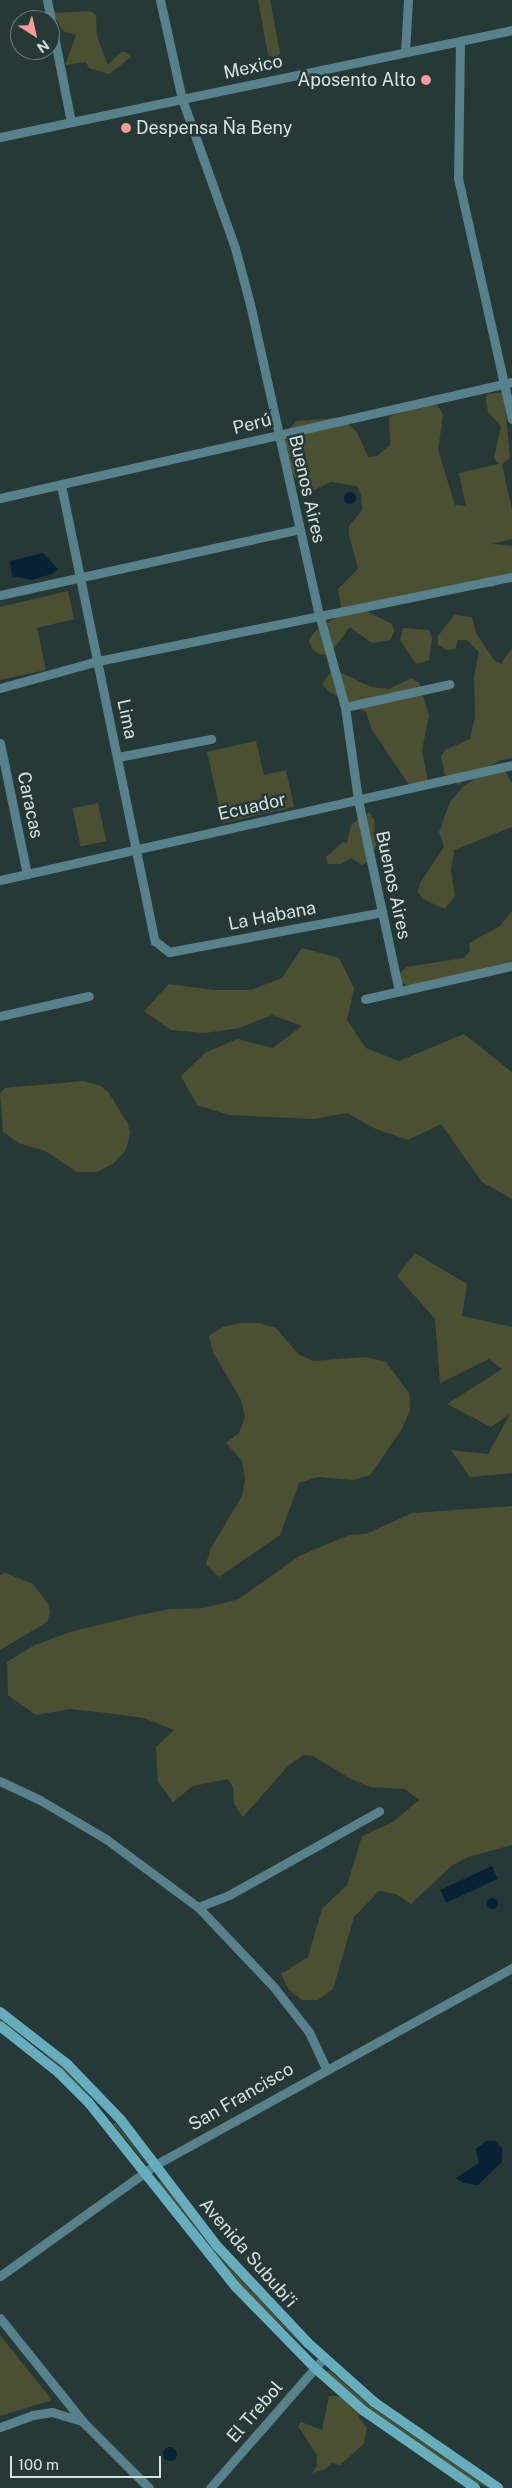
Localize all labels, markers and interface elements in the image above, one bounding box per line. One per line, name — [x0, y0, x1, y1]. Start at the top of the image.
north arrow — [10, 10, 60, 60]
text: N — [34, 37, 52, 56]
street label: Mexico — [221, 50, 285, 84]
place label: Aposento Alto — [297, 69, 416, 91]
marker: Aposento Alto — [420, 74, 432, 86]
place label: Despensa Ña Beny — [136, 117, 292, 139]
marker: Despensa Ña Beny — [120, 122, 132, 134]
street label: Perú — [230, 409, 274, 439]
street label: Buenos Aires — [284, 433, 330, 545]
street label: Lima — [112, 697, 142, 741]
street label: Caracas — [12, 770, 48, 840]
street label: Ecuador — [216, 789, 288, 825]
street label: Buenos Aires — [371, 829, 415, 941]
street label: La Habana — [226, 897, 318, 935]
street label: San Francisco — [185, 2058, 297, 2136]
street label: Avenida Sububi'i — [195, 2194, 301, 2312]
street label: El Trebol — [222, 2377, 288, 2447]
scale bar — [12, 2446, 164, 2478]
text: 100 m — [18, 2456, 59, 2473]

